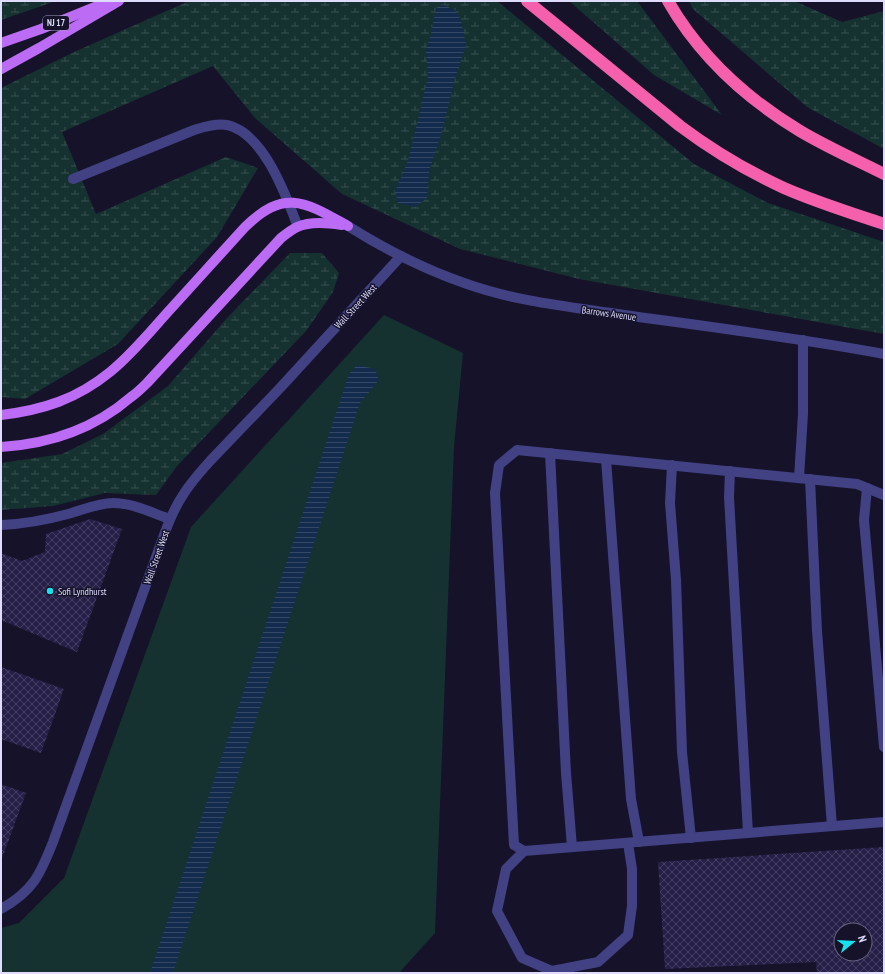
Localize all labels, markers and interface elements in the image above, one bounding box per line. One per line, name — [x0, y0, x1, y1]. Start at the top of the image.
road number: NJ 17 — [43, 16, 69, 30]
street label: Wall Street West — [331, 281, 380, 331]
street label: Barrows Avenue — [581, 303, 637, 324]
street label: Wall Street West — [141, 528, 172, 586]
place label: Sofi Lyndhurst — [58, 585, 107, 598]
marker: Sofi Lyndhurst — [45, 586, 55, 596]
north arrow — [833, 922, 873, 962]
text: N — [855, 934, 870, 944]

